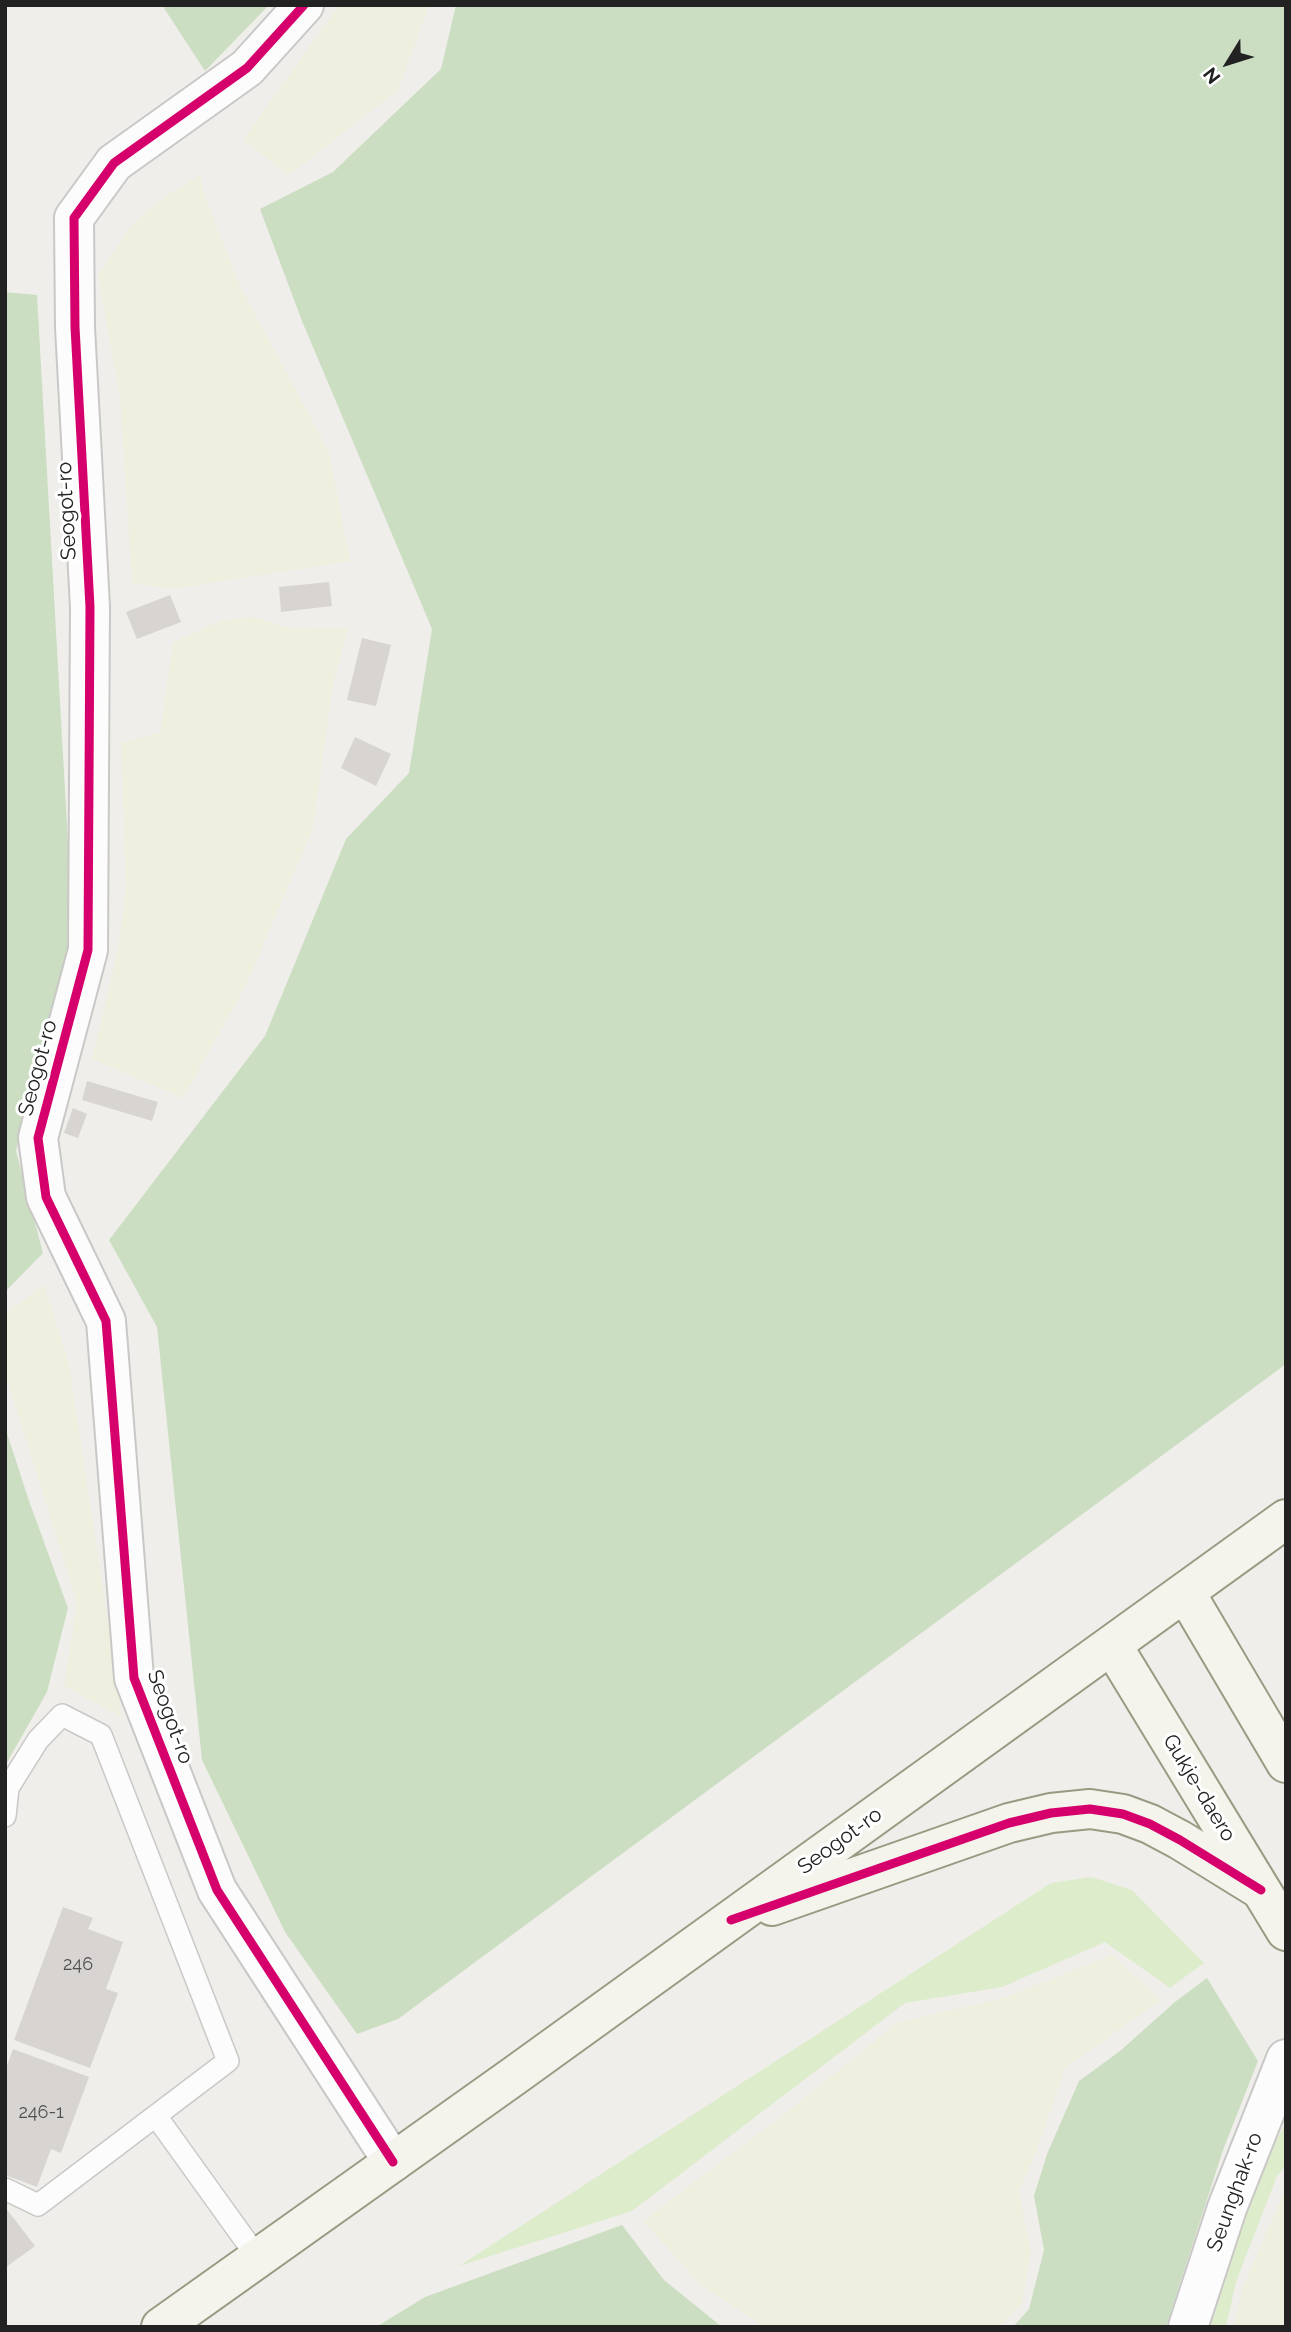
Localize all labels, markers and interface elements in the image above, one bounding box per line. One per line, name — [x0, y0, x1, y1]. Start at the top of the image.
north arrow — [1193, 28, 1263, 98]
text: N — [1198, 63, 1225, 88]
street label: Seogot-ro — [52, 461, 82, 561]
street label: Seogot-ro — [13, 1017, 63, 1119]
street label: Seogot-ro — [141, 1667, 199, 1767]
street label: Gukje-daero — [1157, 1730, 1241, 1846]
street label: Seogot-ro — [793, 1802, 887, 1880]
house number: 246 — [63, 1954, 93, 1976]
house number: 246-1 — [18, 2102, 64, 2124]
street label: Seunghak-ro — [1202, 2129, 1268, 2255]

